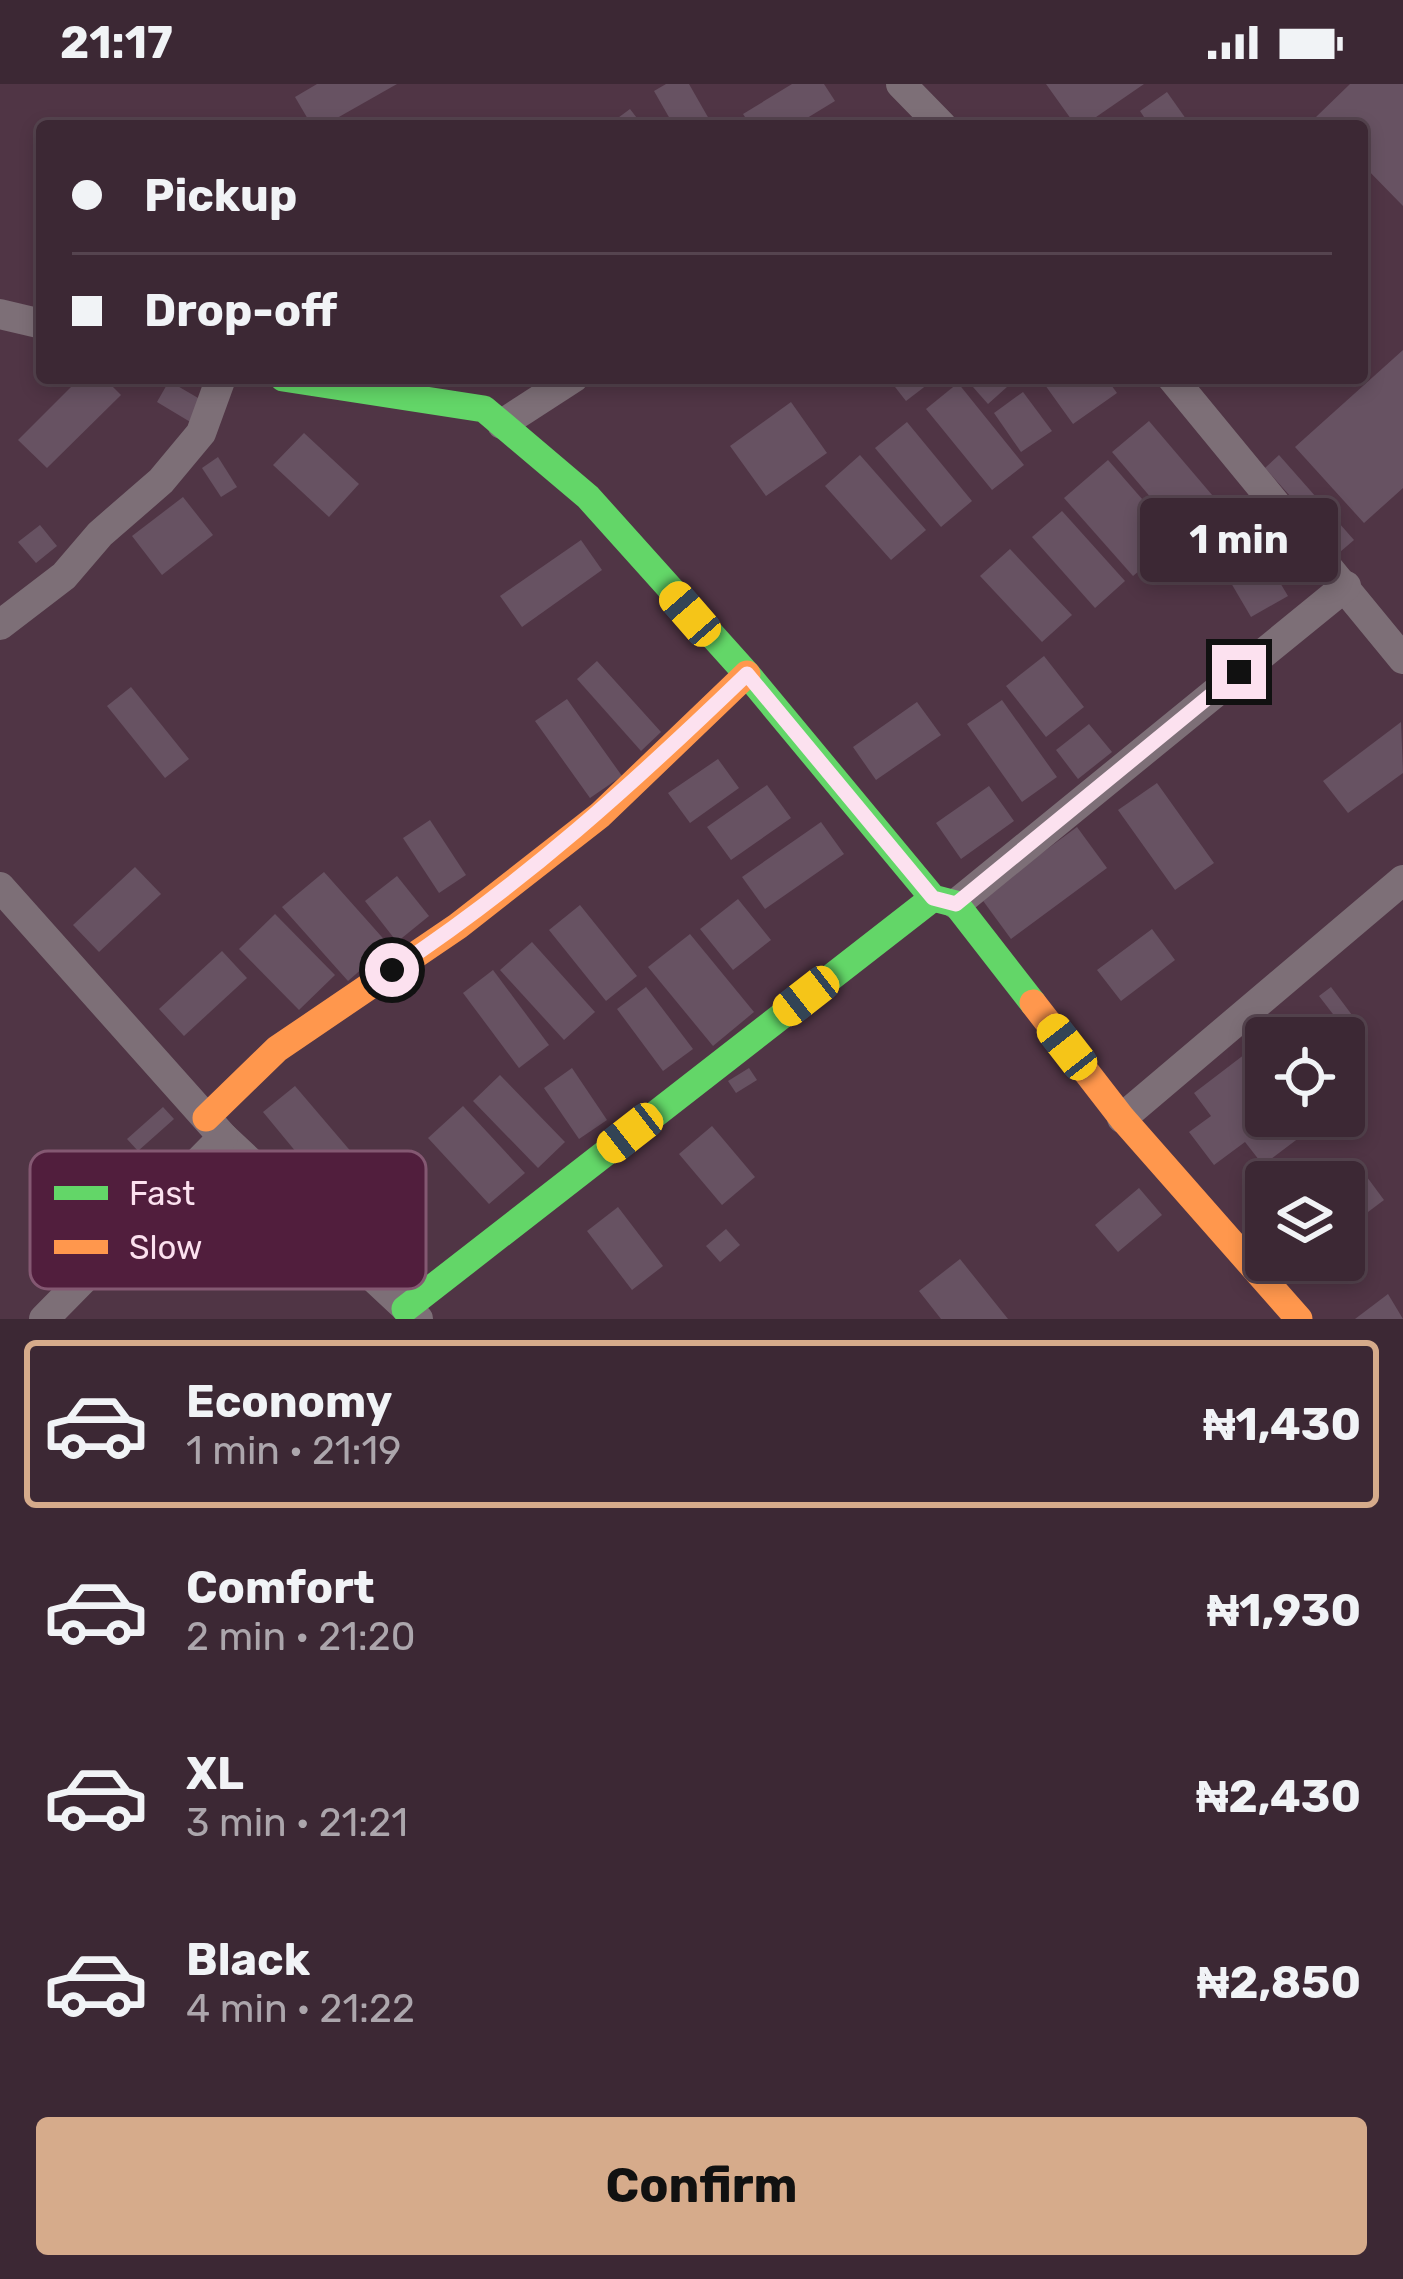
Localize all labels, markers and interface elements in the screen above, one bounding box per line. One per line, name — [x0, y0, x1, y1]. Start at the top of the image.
text: 21:17 — [60, 16, 173, 69]
text: Pickup — [144, 169, 297, 222]
text: Drop-off — [144, 284, 337, 337]
callout: 1 min — [1140, 498, 1338, 582]
text: 1 min — [1189, 517, 1289, 563]
car — [653, 575, 727, 653]
route end — [1212, 645, 1266, 699]
route start — [365, 943, 419, 997]
car — [767, 960, 845, 1032]
car — [1031, 1008, 1103, 1086]
map controls — [1245, 1017, 1365, 1281]
button: locate — [1245, 1017, 1365, 1137]
car — [591, 1097, 669, 1169]
legend — [30, 1151, 426, 1289]
button: layers — [1245, 1161, 1365, 1281]
text: Fast — [129, 1174, 195, 1213]
text: Slow — [129, 1228, 203, 1267]
icon: car — [42, 1370, 150, 1478]
text: Economy — [186, 1375, 392, 1428]
text: ₦1,430 — [1203, 1398, 1361, 1451]
text: 1 min · 21:19 — [186, 1428, 401, 1474]
icon: car — [42, 1556, 150, 1664]
text: Comfort — [186, 1561, 375, 1614]
text: ₦1,930 — [1207, 1584, 1361, 1637]
text: 2 min · 21:20 — [186, 1614, 415, 1660]
icon: car — [42, 1742, 150, 1850]
text: XL — [186, 1747, 244, 1800]
text: ₦2,430 — [1196, 1770, 1361, 1823]
text: 3 min · 21:21 — [186, 1800, 408, 1846]
icon: car — [42, 1928, 150, 2036]
text: Black — [186, 1933, 310, 1986]
text: ₦2,850 — [1197, 1956, 1361, 2009]
text: 4 min · 21:22 — [186, 1986, 415, 2032]
button: Confirm — [36, 2117, 1367, 2255]

